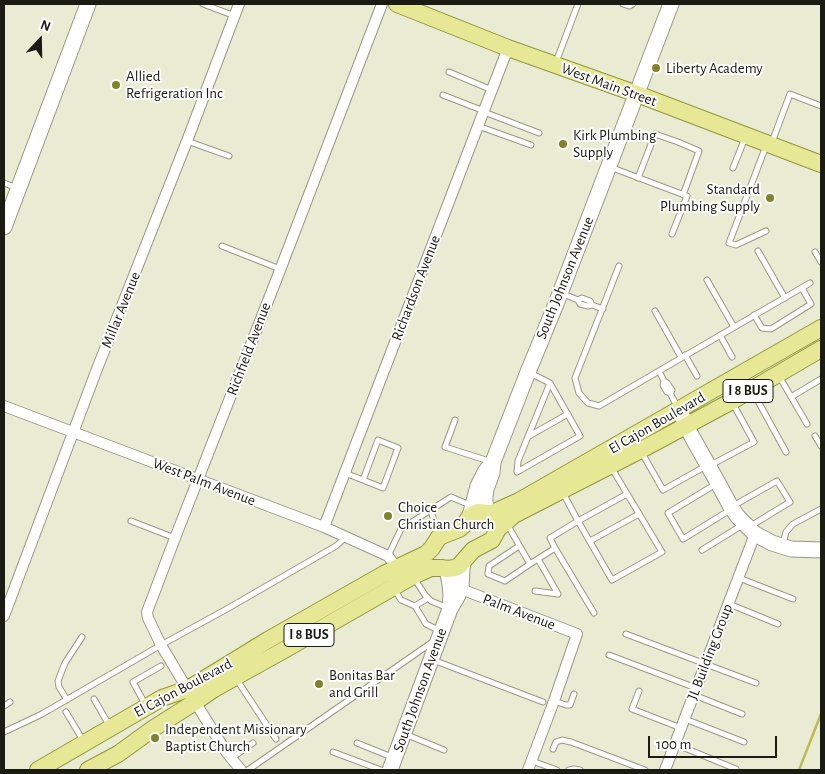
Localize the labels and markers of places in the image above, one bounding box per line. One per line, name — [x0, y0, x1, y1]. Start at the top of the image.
place label: Liberty Academy — [666, 59, 763, 77]
marker: Liberty Academy — [650, 62, 662, 74]
place label: Allied Refrigeration Inc — [126, 67, 223, 102]
marker: Allied Refrigeration Inc — [110, 79, 122, 91]
place label: Kirk Plumbing Supply — [573, 126, 656, 161]
marker: Kirk Plumbing Supply — [557, 138, 569, 150]
place label: Standard Plumbing Supply — [660, 180, 760, 215]
marker: Standard Plumbing Supply — [764, 192, 776, 204]
place label: Choice Christian Church — [398, 498, 494, 533]
marker: Choice Christian Church — [382, 510, 394, 522]
place label: Bonitas Bar and Grill — [329, 666, 395, 701]
marker: Bonitas Bar and Grill — [313, 678, 325, 690]
place label: Independent Missionary Baptist Church — [165, 720, 307, 755]
marker: Independent Missionary Baptist Church — [149, 732, 161, 744]

